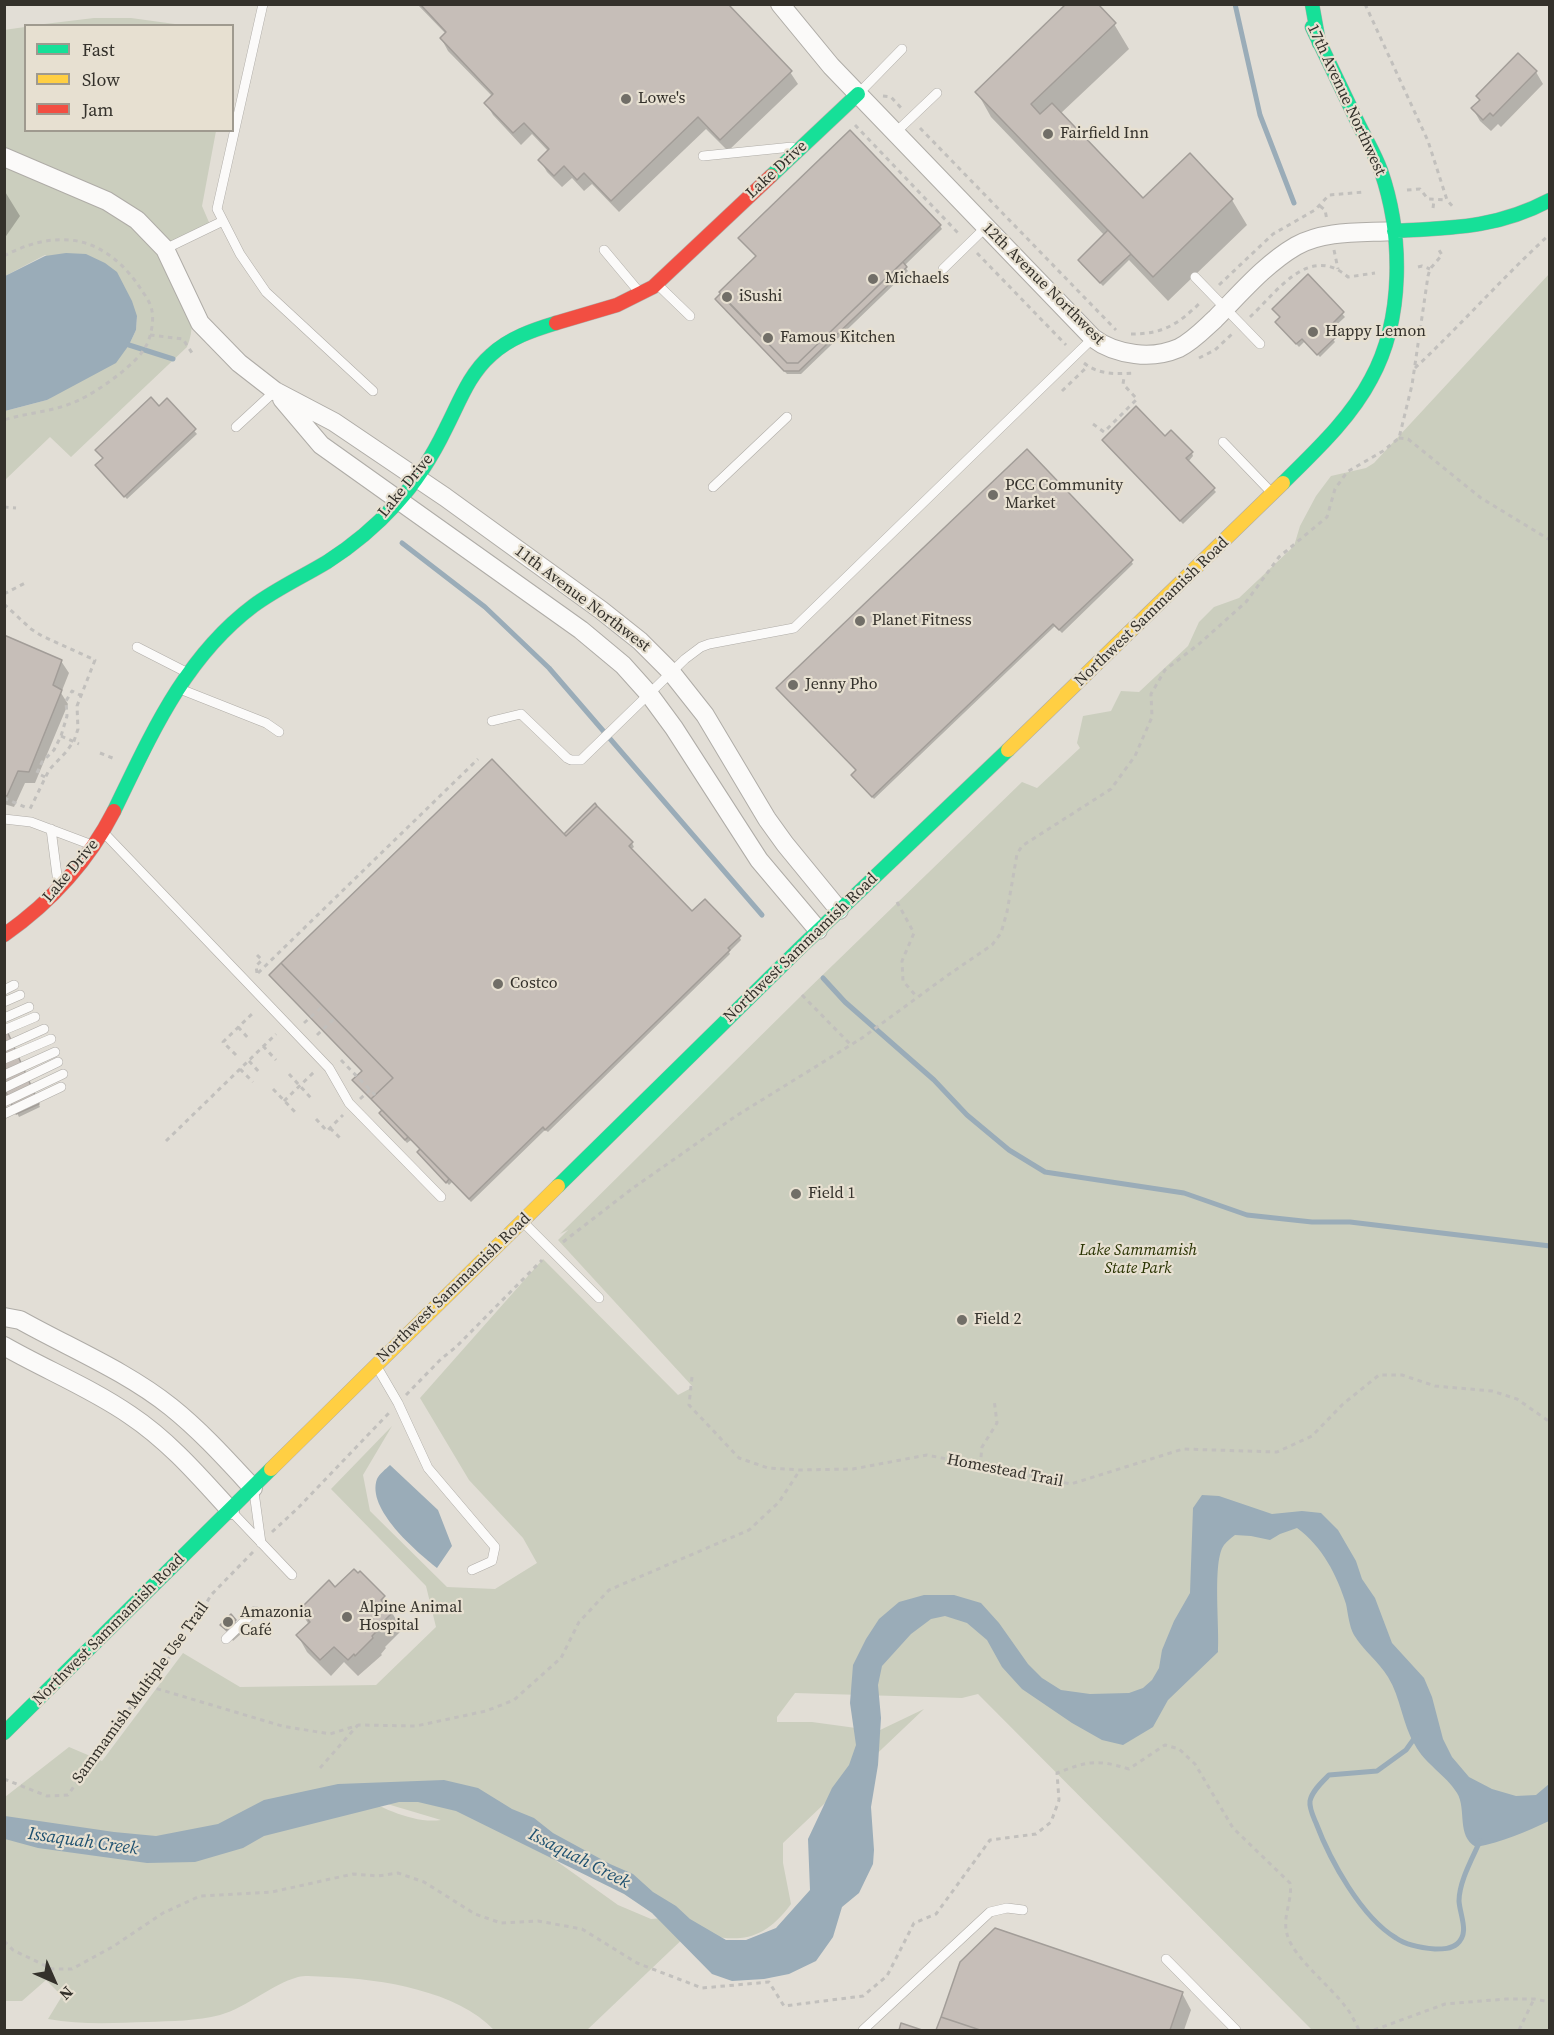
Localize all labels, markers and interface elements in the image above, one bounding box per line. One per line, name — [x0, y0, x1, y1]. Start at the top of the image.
street label: 17th Avenue Northwest — [1302, 21, 1390, 179]
legend — [24, 24, 234, 132]
text: Fast — [82, 37, 115, 62]
text: Slow — [82, 67, 120, 92]
place label: Lowe's — [638, 89, 685, 109]
marker: Lowe's — [619, 92, 633, 106]
text: Jam — [82, 97, 114, 122]
place label: Fairfield Inn — [1060, 124, 1149, 144]
marker: Fairfield Inn — [1041, 127, 1055, 141]
street label: Lake Drive — [742, 137, 812, 203]
street label: 12th Avenue Northwest — [978, 219, 1108, 349]
place label: Michaels — [885, 269, 949, 289]
marker: Michaels — [866, 272, 880, 286]
place label: iSushi — [739, 287, 782, 307]
marker: iSushi — [720, 290, 734, 304]
place label: Happy Lemon — [1325, 322, 1426, 342]
marker: Happy Lemon — [1306, 325, 1320, 339]
place label: Famous Kitchen — [780, 328, 895, 348]
marker: Famous Kitchen — [761, 331, 775, 345]
street label: Lake Drive — [374, 450, 438, 522]
place label: PCC Community Market — [1005, 476, 1123, 514]
marker: PCC Community Market — [986, 488, 1000, 502]
street label: Northwest Sammamish Road — [1071, 533, 1233, 691]
street label: 11th Avenue Northwest — [510, 542, 654, 656]
place label: Planet Fitness — [872, 611, 972, 631]
marker: Planet Fitness — [853, 614, 867, 628]
place label: Jenny Pho — [805, 675, 877, 695]
marker: Jenny Pho — [786, 678, 800, 692]
street label: Lake Drive — [39, 835, 103, 907]
street label: Northwest Sammamish Road — [720, 869, 882, 1027]
place label: Costco — [510, 974, 558, 994]
marker: Costco — [491, 977, 505, 991]
place label: Field 1 — [808, 1184, 855, 1204]
marker: Field 1 — [789, 1187, 803, 1201]
street label: Northwest Sammamish Road — [373, 1209, 535, 1367]
park label: Lake Sammamish State Park — [1079, 1241, 1197, 1279]
place label: Field 2 — [974, 1310, 1021, 1330]
marker: Field 2 — [955, 1313, 969, 1327]
street label: Homestead Trail — [945, 1450, 1065, 1492]
street label: Northwest Sammamish Road — [29, 1550, 189, 1710]
place label: Alpine Animal Hospital — [359, 1598, 462, 1636]
street label: Sammamish Multiple Use Trail — [69, 1599, 213, 1787]
place label: Amazonia Café — [240, 1603, 312, 1641]
marker: Alpine Animal Hospital — [340, 1610, 354, 1624]
marker: Amazonia Café — [221, 1615, 235, 1629]
water label: Issaquah Creek — [27, 1824, 139, 1860]
water label: Issaquah Creek — [525, 1824, 633, 1894]
north arrow — [24, 1951, 84, 2011]
text: N — [55, 1982, 79, 2006]

